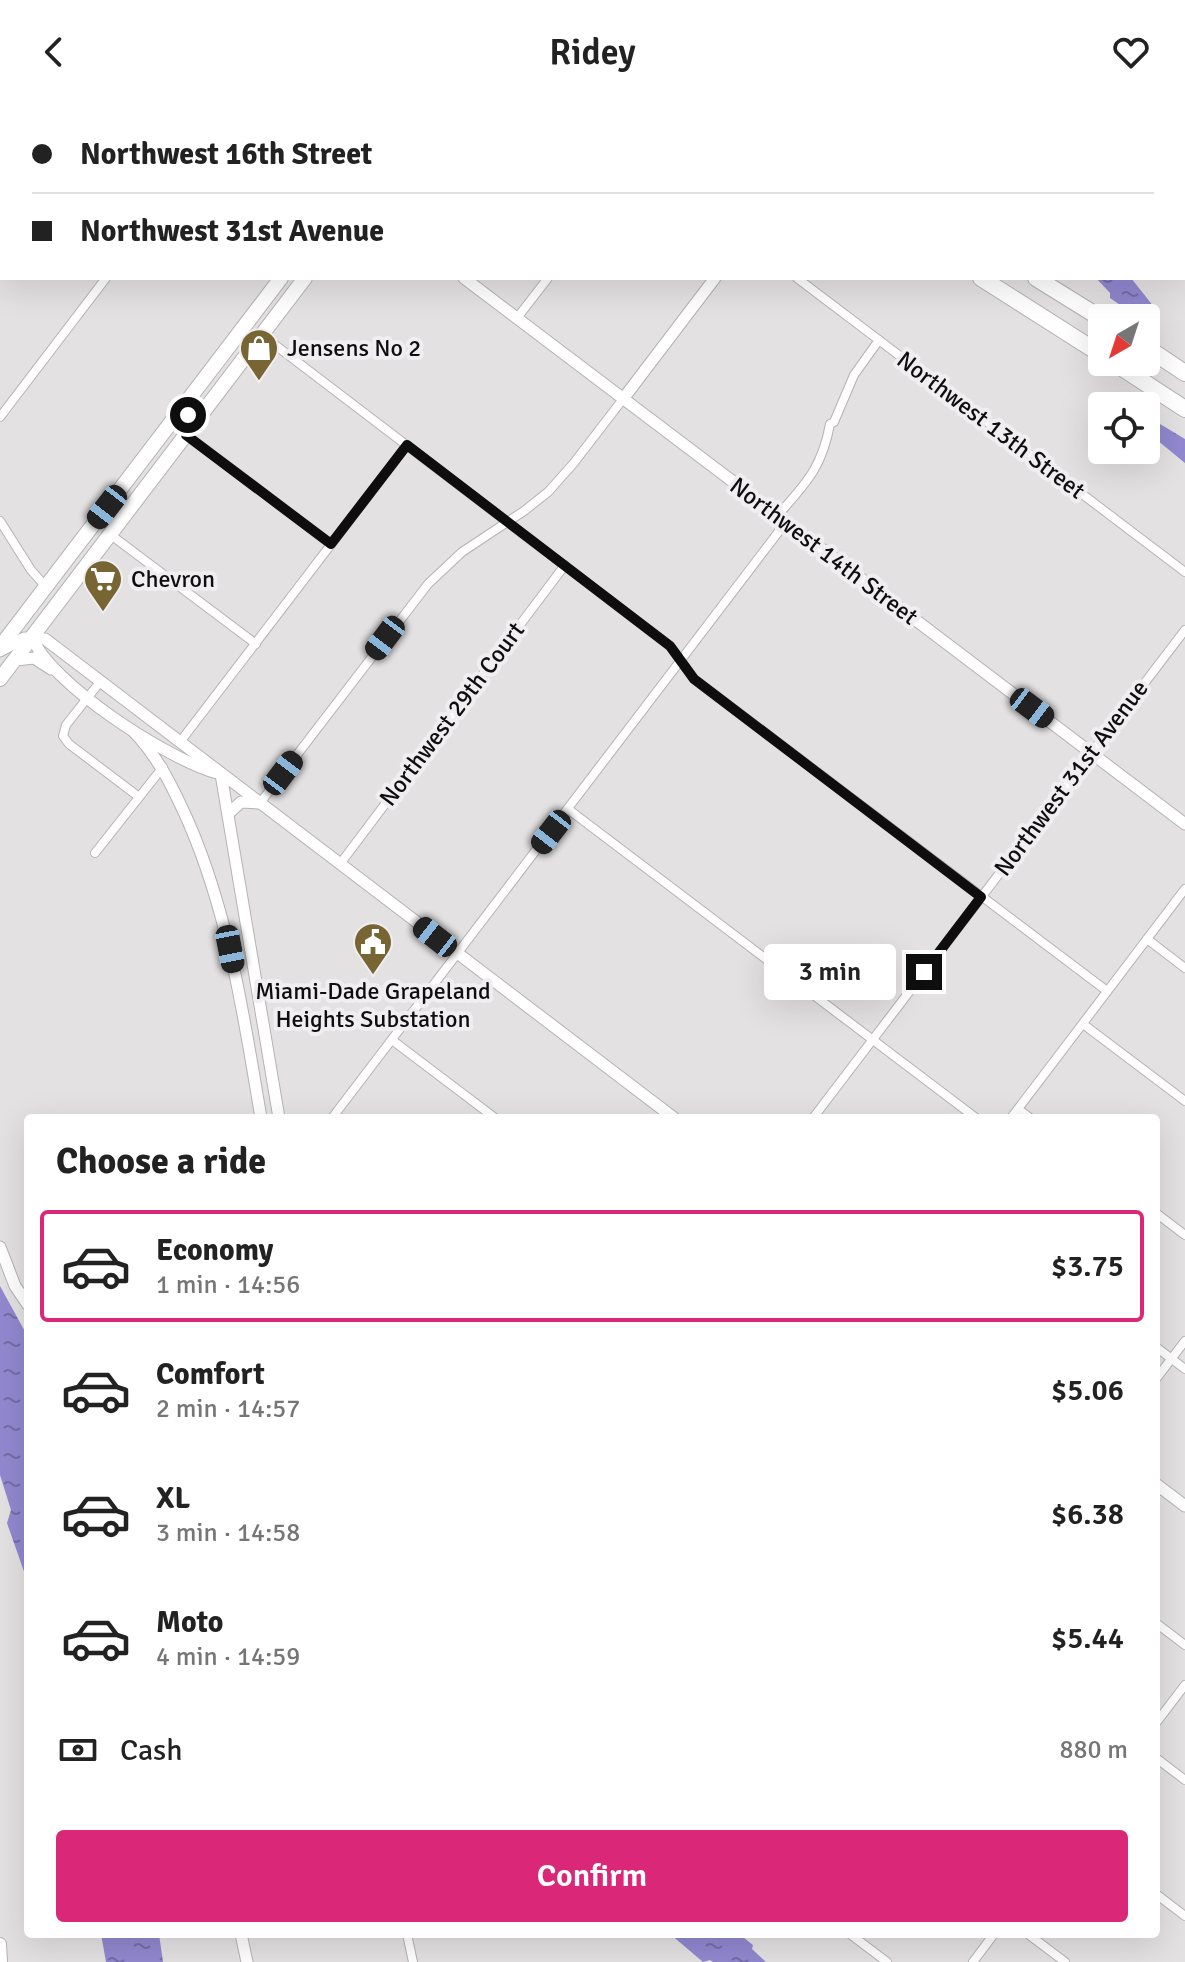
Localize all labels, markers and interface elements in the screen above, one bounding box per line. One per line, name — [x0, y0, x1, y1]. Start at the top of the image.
icon: back — [32, 30, 76, 74]
text: Ridey — [549, 30, 636, 75]
icon: heart — [1109, 30, 1153, 74]
text: Northwest 16th Street — [80, 136, 372, 173]
text: Northwest 31st Avenue — [80, 213, 384, 250]
north arrow — [1088, 304, 1160, 376]
map controls — [1088, 304, 1160, 464]
shop icon: Jensens No 2 — [238, 327, 280, 382]
place label: Jensens No 2 — [287, 333, 421, 363]
street label: Northwest 13th Street — [891, 345, 1091, 505]
button: locate — [1088, 392, 1160, 464]
route start — [170, 397, 206, 433]
street label: Northwest 14th Street — [724, 471, 924, 631]
car — [83, 481, 131, 533]
supermarket icon: Chevron — [82, 558, 124, 613]
place label: Chevron — [131, 564, 215, 594]
car — [361, 612, 409, 664]
street label: Northwest 29th Court — [373, 616, 531, 812]
street label: Northwest 31st Avenue — [988, 674, 1154, 882]
car — [1006, 684, 1058, 732]
car — [259, 747, 307, 799]
car — [527, 806, 575, 858]
car — [409, 913, 461, 961]
public building icon: Miami-Dade Grapeland Heights Substation — [352, 921, 394, 976]
car — [214, 923, 246, 975]
callout: 3 min — [764, 944, 896, 1000]
route end — [906, 954, 942, 990]
text: 3 min — [799, 956, 861, 988]
place label: Miami-Dade Grapeland Heights Substation — [255, 976, 491, 1034]
text: Choose a ride — [56, 1139, 266, 1184]
icon: car — [60, 1230, 132, 1302]
text: Economy — [156, 1232, 273, 1269]
text: $3.75 — [1051, 1248, 1124, 1285]
text: 1 min · 14:56 — [156, 1269, 300, 1301]
icon: car — [60, 1354, 132, 1426]
text: Comfort — [156, 1356, 265, 1393]
text: $5.06 — [1051, 1372, 1124, 1409]
text: 2 min · 14:57 — [156, 1393, 300, 1425]
icon: car — [60, 1478, 132, 1550]
text: XL — [156, 1480, 190, 1517]
text: $6.38 — [1051, 1496, 1124, 1533]
text: 3 min · 14:58 — [156, 1517, 300, 1549]
icon: car — [60, 1602, 132, 1674]
text: Moto — [156, 1604, 223, 1641]
text: $5.44 — [1051, 1620, 1124, 1657]
text: 4 min · 14:59 — [156, 1641, 300, 1673]
icon: cash — [56, 1728, 100, 1772]
text: Cash — [120, 1732, 183, 1769]
text: 880 m — [1059, 1734, 1128, 1766]
button: Confirm — [56, 1830, 1128, 1922]

